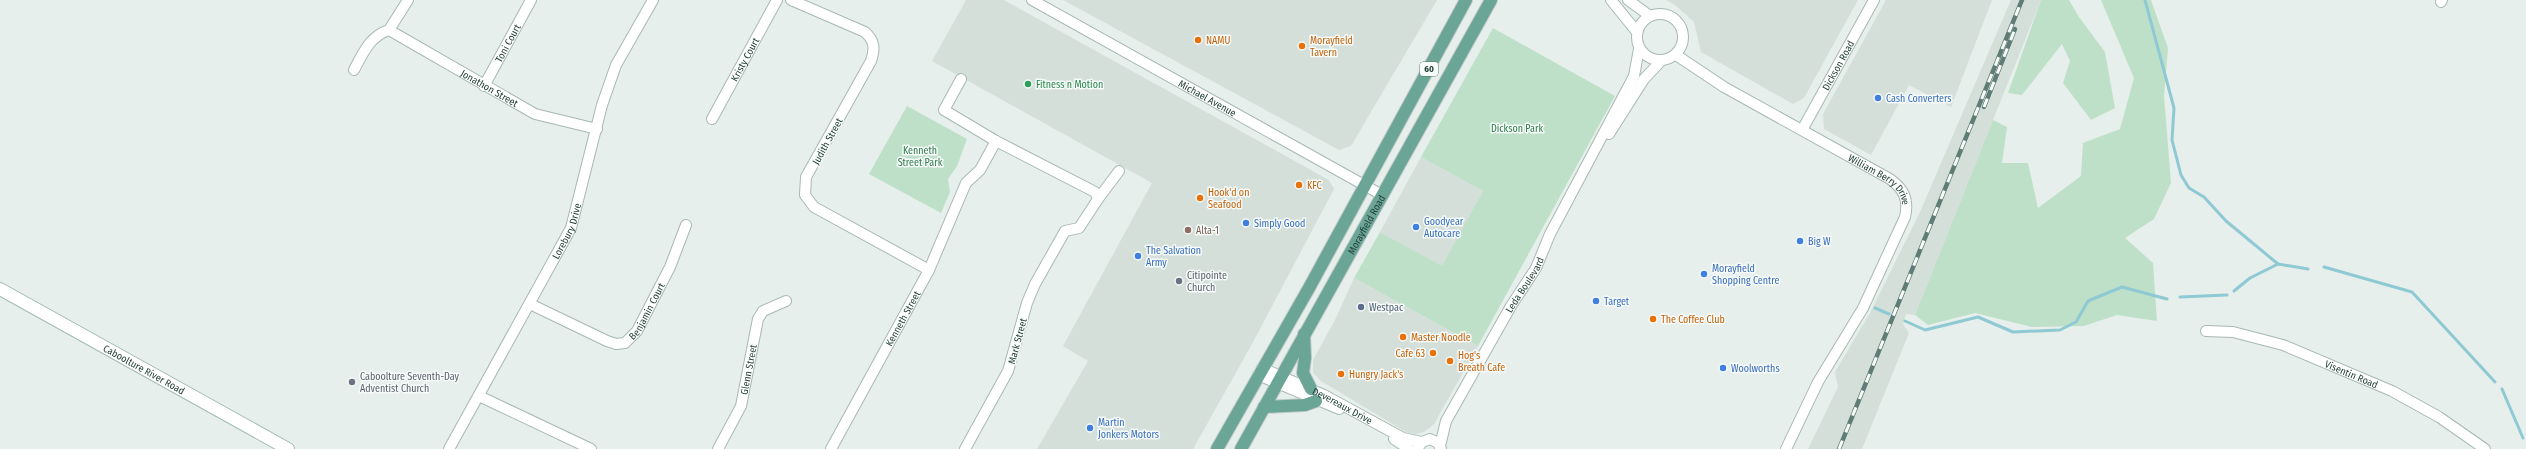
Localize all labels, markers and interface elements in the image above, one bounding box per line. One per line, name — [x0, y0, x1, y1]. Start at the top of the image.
street label: Toni Court — [493, 22, 524, 65]
street label: Kristy Court — [729, 35, 763, 84]
marker: NAMU — [1193, 35, 1203, 45]
place label: NAMU — [1206, 35, 1230, 47]
place label: Morayfield Tavern — [1310, 35, 1353, 59]
street label: Dickson Road — [1820, 39, 1857, 93]
marker: Morayfield Tavern — [1297, 41, 1307, 51]
road number: 60 — [1420, 62, 1438, 76]
street label: Jonathon Street — [458, 67, 521, 110]
street label: Michael Avenue — [1176, 78, 1238, 120]
marker: Fitness n Motion — [1023, 79, 1033, 89]
place label: Fitness n Motion — [1036, 79, 1103, 91]
marker: Cash Converters — [1873, 93, 1883, 103]
place label: Cash Converters — [1886, 93, 1952, 105]
street label: Judith Street — [810, 115, 846, 167]
park label: Dickson Park — [1491, 123, 1543, 135]
park label: Kenneth Street Park — [898, 145, 943, 169]
street label: William Berry Drive — [1846, 152, 1911, 206]
marker: KFC — [1294, 180, 1304, 190]
place label: KFC — [1307, 180, 1322, 192]
place label: Hook'd on Seafood — [1208, 187, 1249, 211]
marker: Hook'd on Seafood — [1195, 193, 1205, 203]
street label: Morayfield Road — [1346, 193, 1388, 257]
street label: Lorebury Drive — [550, 202, 584, 261]
place label: Goodyear Autocare — [1424, 216, 1464, 240]
marker: Simply Good — [1241, 218, 1251, 228]
place label: Simply Good — [1254, 218, 1305, 230]
marker: Goodyear Autocare — [1411, 222, 1421, 232]
marker: Alta-1 — [1183, 225, 1193, 235]
place label: Alta-1 — [1196, 225, 1219, 237]
marker: Big W — [1795, 236, 1805, 246]
place label: Big W — [1808, 236, 1831, 248]
place label: The Salvation Army — [1146, 245, 1201, 269]
marker: The Salvation Army — [1133, 251, 1143, 261]
street label: Leda Boulevard — [1504, 256, 1547, 315]
place label: Morayfield Shopping Centre — [1712, 263, 1780, 287]
marker: Morayfield Shopping Centre — [1699, 269, 1709, 279]
place label: Citipointe Church — [1187, 270, 1227, 294]
marker: Citipointe Church — [1174, 276, 1184, 286]
street label: Benjamin Court — [627, 280, 668, 343]
street label: Kenneth Street — [883, 288, 924, 349]
marker: Target — [1591, 296, 1601, 306]
place label: Target — [1604, 296, 1630, 308]
marker: Westpac — [1356, 302, 1366, 312]
place label: Westpac — [1369, 302, 1404, 314]
marker: The Coffee Club — [1648, 314, 1658, 324]
place label: The Coffee Club — [1661, 314, 1725, 326]
street label: Mark Street — [1006, 316, 1030, 366]
marker: Master Noodle — [1398, 332, 1408, 342]
place label: Master Noodle — [1411, 332, 1471, 344]
street label: Caboolture River Road — [101, 343, 187, 397]
street label: Glenn Street — [738, 343, 760, 396]
place label: Cafe 63 — [1395, 348, 1425, 360]
marker: Cafe 63 — [1428, 348, 1438, 358]
place label: Hog's Breath Cafe — [1458, 350, 1505, 374]
marker: Hog's Breath Cafe — [1445, 356, 1455, 366]
street label: Visentin Road — [2323, 358, 2379, 391]
marker: Woolworths — [1718, 363, 1728, 373]
place label: Woolworths — [1731, 363, 1780, 375]
marker: Hungry Jack's — [1336, 369, 1346, 379]
place label: Hungry Jack's — [1349, 369, 1403, 381]
place label: Caboolture Seventh-Day Adventist Church — [360, 371, 460, 395]
marker: Caboolture Seventh-Day Adventist Church — [347, 377, 357, 387]
street label: Devereaux Drive — [1310, 386, 1374, 427]
place label: Martin Jonkers Motors — [1098, 417, 1159, 441]
marker: Martin Jonkers Motors — [1085, 423, 1095, 433]

